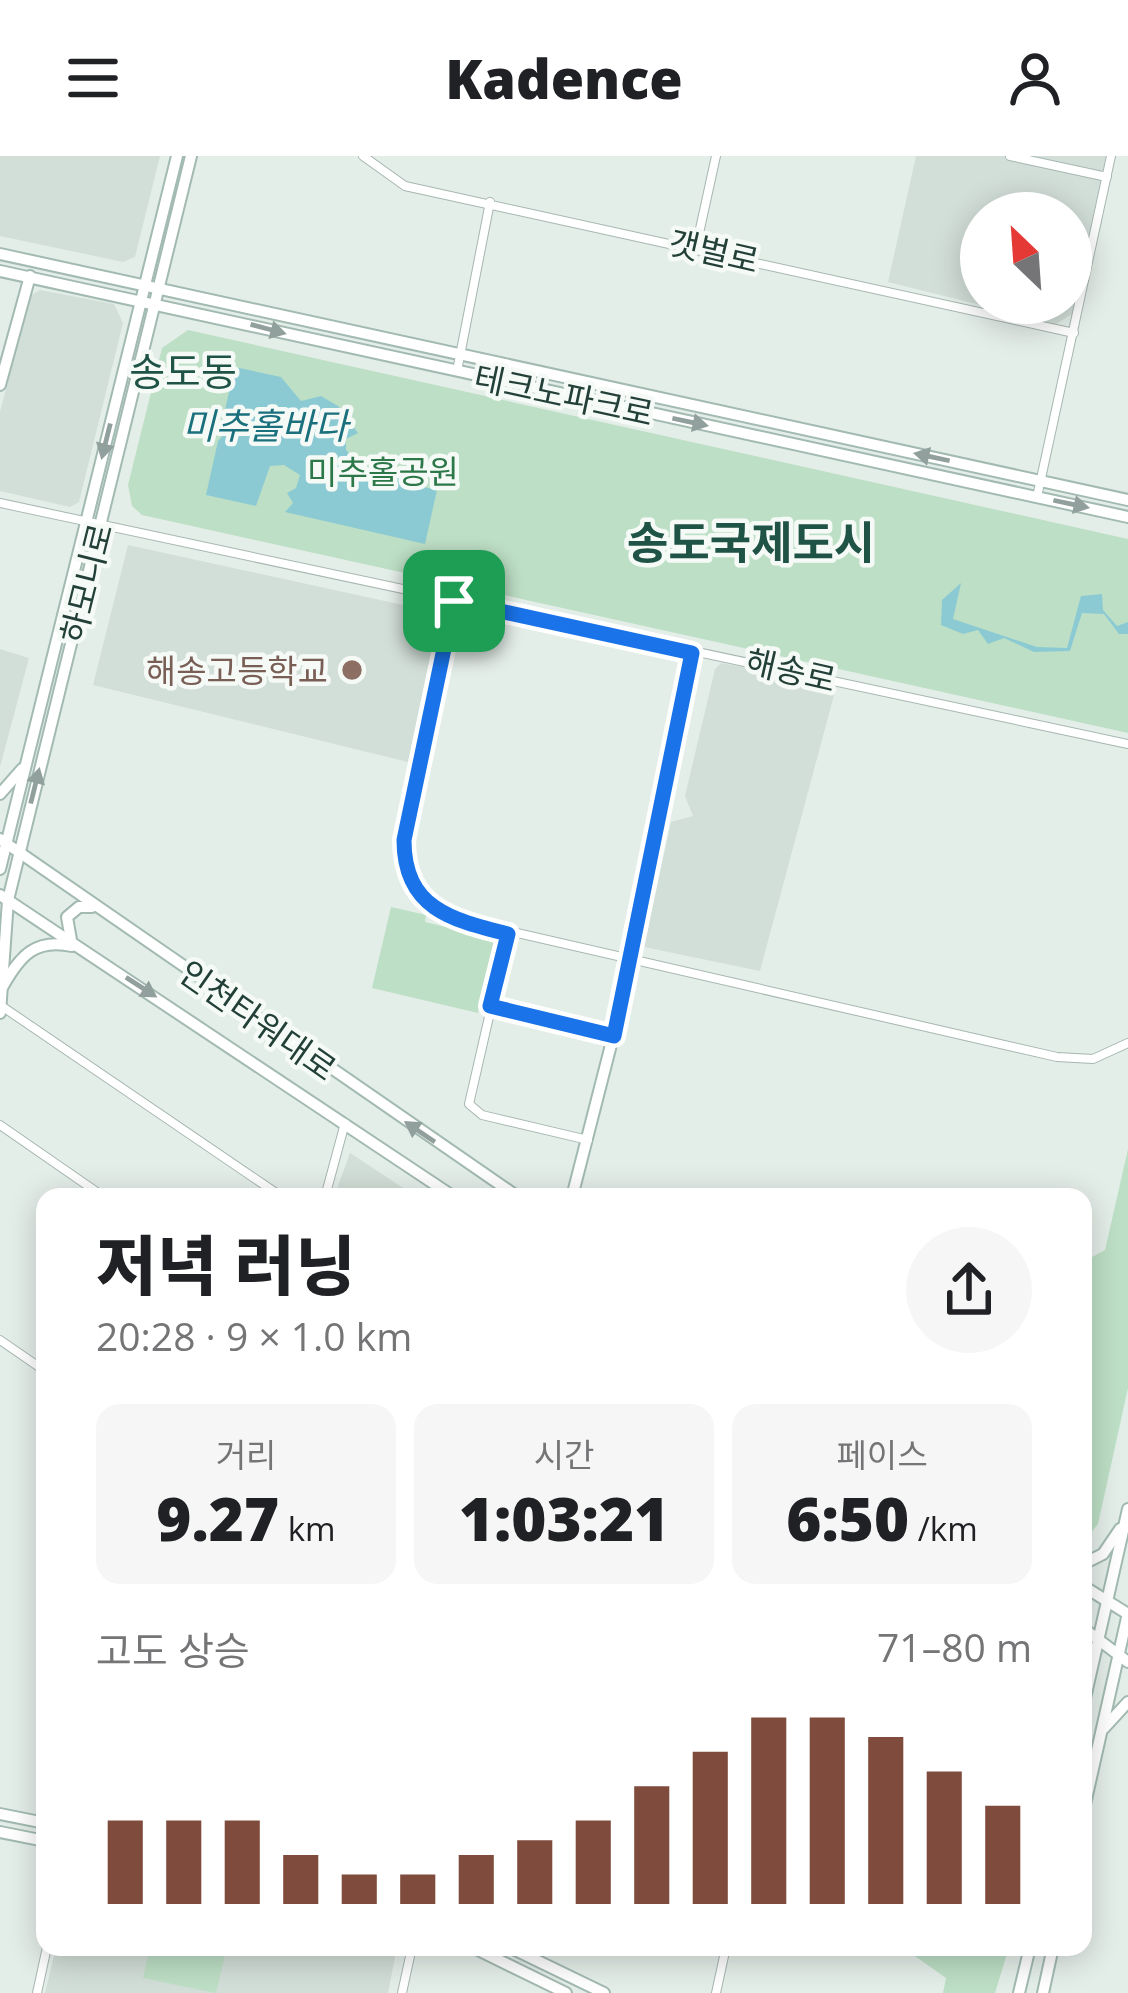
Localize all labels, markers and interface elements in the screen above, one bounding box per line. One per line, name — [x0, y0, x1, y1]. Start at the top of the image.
text: Kadence — [445, 41, 683, 115]
icon: menu — [60, 45, 126, 111]
icon: person — [1002, 45, 1068, 111]
north arrow — [960, 192, 1092, 324]
map controls — [960, 192, 1092, 324]
street label: 갯벌로 — [665, 219, 763, 283]
one-way arrow — [250, 321, 287, 340]
district label: 송도동 — [129, 344, 237, 397]
street label: 테크노파크로 — [470, 354, 658, 436]
water label: 미추홀바다 — [182, 401, 352, 450]
one-way arrow — [672, 414, 710, 433]
one-way arrow — [96, 423, 115, 460]
one-way arrow — [912, 446, 950, 465]
park label: 미추홀공원 — [307, 449, 459, 494]
one-way arrow — [1053, 496, 1091, 515]
district label: 송도국제도시 — [627, 511, 875, 572]
street label: 하모니로 — [49, 519, 123, 647]
pin — [403, 550, 505, 652]
icon: arrive — [421, 568, 487, 634]
street label: 해송로 — [742, 638, 840, 702]
place label: 해송고등학교 — [146, 648, 328, 693]
marker: 해송고등학교 — [339, 657, 365, 683]
one-way arrow — [26, 768, 45, 805]
street label: 인천타워대로 — [170, 949, 346, 1091]
one-way arrow — [124, 976, 157, 998]
one-way arrow — [404, 1121, 437, 1143]
text: 저녁 러닝 — [96, 1219, 356, 1309]
button: share — [906, 1227, 1032, 1353]
text: 20:28 · 9 × 1.0 km — [96, 1309, 412, 1362]
text: 거리 — [216, 1432, 276, 1477]
text: 시간 — [534, 1432, 594, 1477]
text: 페이스 — [836, 1432, 928, 1477]
text: 9.27 — [156, 1477, 279, 1559]
text: 1:03:21 — [459, 1477, 669, 1559]
text: 6:50 — [786, 1477, 909, 1559]
text: km — [279, 1506, 336, 1551]
text: /km — [909, 1506, 978, 1551]
text: 71–80 m — [877, 1620, 1032, 1673]
text: 고도 상승 — [96, 1623, 250, 1676]

